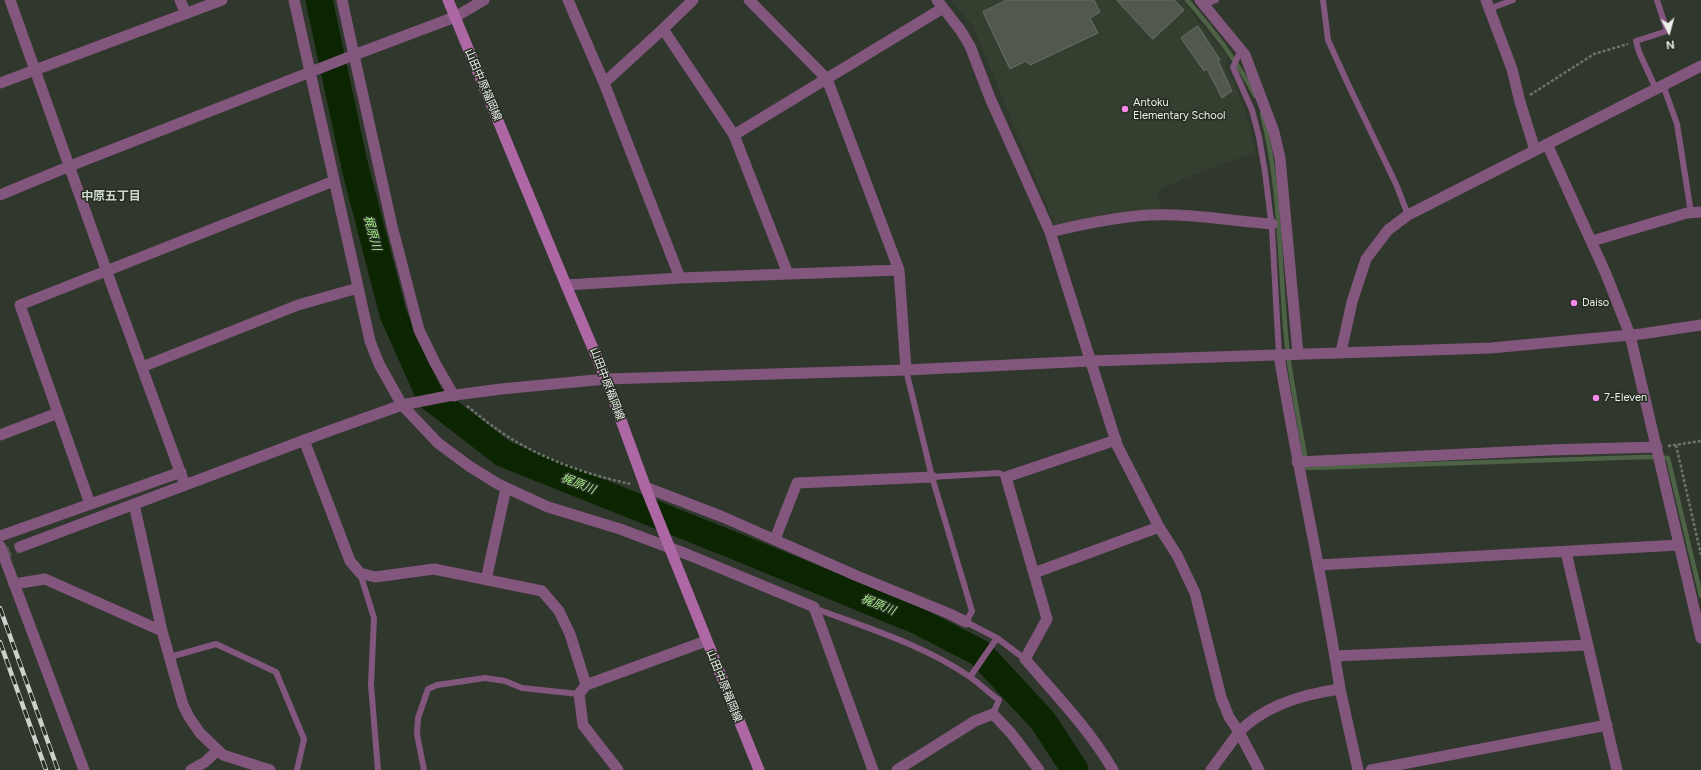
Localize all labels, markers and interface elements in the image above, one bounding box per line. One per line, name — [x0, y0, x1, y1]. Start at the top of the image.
north arrow — [1649, 12, 1689, 52]
text: N — [1665, 38, 1675, 51]
street label: 山田中原福岡線 — [462, 47, 504, 123]
place label: Antoku Elementary School — [1133, 96, 1225, 122]
marker: Antoku Elementary School — [1120, 104, 1130, 114]
district label: 中原五丁目 — [81, 189, 141, 203]
water label: 梶原川 — [360, 214, 384, 252]
place label: Daiso — [1582, 296, 1609, 310]
marker: Daiso — [1569, 298, 1579, 308]
street label: 山田中原福岡線 — [587, 346, 627, 422]
place label: 7-Eleven — [1604, 391, 1647, 405]
marker: 7-Eleven — [1591, 393, 1601, 403]
water label: 梶原川 — [559, 471, 597, 497]
water label: 梶原川 — [859, 592, 897, 618]
street label: 山田中原福岡線 — [703, 648, 745, 724]

